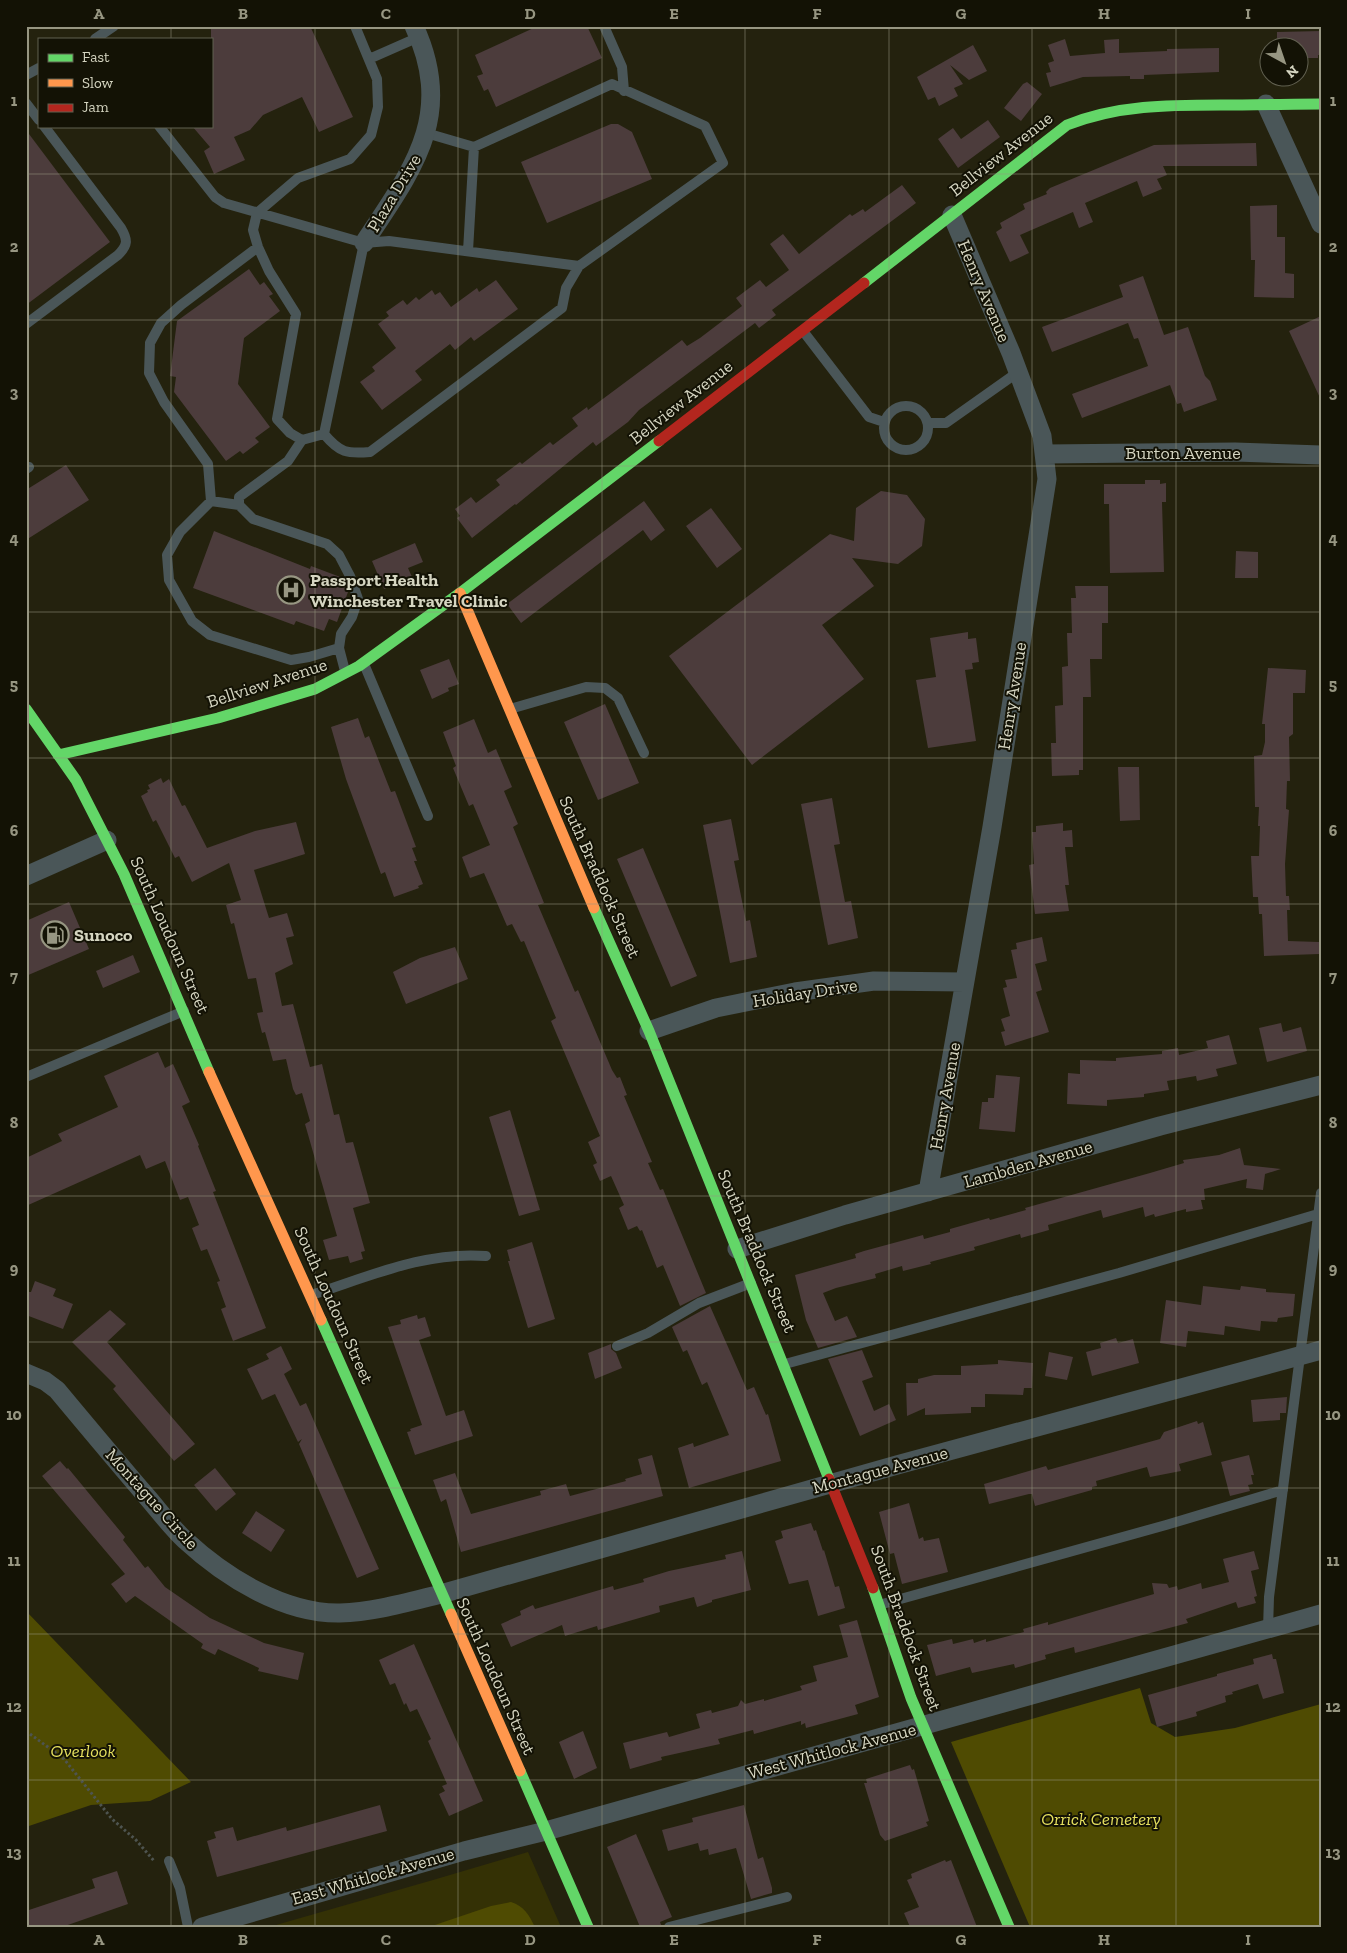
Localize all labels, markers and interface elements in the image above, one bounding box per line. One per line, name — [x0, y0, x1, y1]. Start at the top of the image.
text: A — [94, 4, 105, 23]
text: B — [238, 4, 248, 23]
text: C — [381, 4, 391, 23]
text: D — [524, 4, 536, 23]
text: E — [669, 4, 679, 23]
text: F — [812, 4, 822, 23]
text: G — [956, 4, 967, 23]
text: H — [1098, 4, 1110, 23]
text: I — [1245, 4, 1251, 23]
legend — [38, 38, 212, 128]
north arrow — [1260, 38, 1310, 88]
text: Fast — [82, 48, 110, 66]
text: N — [1282, 62, 1302, 82]
text: Slow — [82, 74, 114, 92]
text: 1 — [11, 91, 18, 110]
text: 1 — [1330, 91, 1337, 110]
text: Jam — [82, 98, 109, 116]
street label: Bellview Avenue — [945, 107, 1057, 201]
street label: Plaza Drive — [362, 150, 426, 236]
text: 2 — [10, 237, 19, 256]
street label: Henry Avenue — [953, 237, 1015, 345]
text: 2 — [1329, 237, 1338, 256]
street label: Bellview Avenue — [625, 355, 737, 449]
text: 3 — [10, 383, 19, 402]
text: 3 — [1329, 383, 1338, 402]
street label: Burton Avenue — [1125, 442, 1241, 464]
text: 4 — [9, 529, 19, 548]
text: 4 — [1328, 529, 1338, 548]
place label: Passport Health Winchester Travel Clinic — [310, 569, 508, 612]
hospital icon: Passport Health Winchester Travel Clinic — [276, 575, 306, 605]
street label: Henry Avenue — [993, 641, 1031, 751]
street label: Bellview Avenue — [204, 653, 330, 713]
text: 5 — [10, 675, 18, 694]
text: 5 — [1329, 675, 1337, 694]
street label: South Braddock Street — [554, 793, 646, 962]
text: 6 — [10, 821, 19, 840]
text: 6 — [1329, 821, 1338, 840]
street label: South Loudoun Street — [125, 853, 215, 1017]
fuel station icon: Sunoco — [40, 920, 70, 950]
place label: Sunoco — [74, 924, 133, 946]
text: 7 — [10, 967, 18, 986]
text: 7 — [1329, 967, 1337, 986]
street label: Holiday Drive — [751, 974, 859, 1012]
street label: Henry Avenue — [925, 1040, 965, 1152]
text: 8 — [10, 1113, 19, 1132]
text: 8 — [1329, 1113, 1338, 1132]
street label: Lambden Avenue — [961, 1135, 1095, 1193]
street label: South Braddock Street — [713, 1166, 801, 1336]
street label: South Loudoun Street — [289, 1223, 379, 1387]
text: 9 — [10, 1259, 19, 1278]
text: 9 — [1329, 1259, 1338, 1278]
text: 10 — [6, 1405, 22, 1424]
text: 10 — [1325, 1405, 1341, 1424]
street label: Montague Avenue — [810, 1441, 950, 1499]
street label: Montague Circle — [101, 1444, 203, 1554]
street label: South Braddock Street — [866, 1542, 946, 1714]
text: 11 — [8, 1551, 21, 1570]
text: 11 — [1327, 1551, 1340, 1570]
street label: South Loudoun Street — [451, 1594, 541, 1758]
text: 12 — [6, 1697, 22, 1716]
text: 12 — [1325, 1697, 1341, 1716]
street label: West Whitlock Avenue — [745, 1718, 919, 1784]
park label: Overlook — [51, 1740, 115, 1762]
park label: Orrick Cemetery — [1041, 1808, 1161, 1830]
street label: East Whitlock Avenue — [289, 1842, 457, 1910]
text: 13 — [7, 1843, 22, 1862]
text: 13 — [1326, 1843, 1341, 1862]
text: A — [94, 1930, 105, 1949]
text: B — [238, 1930, 248, 1949]
text: C — [381, 1930, 391, 1949]
text: D — [524, 1930, 536, 1949]
text: E — [669, 1930, 679, 1949]
text: F — [812, 1930, 822, 1949]
text: G — [956, 1930, 967, 1949]
text: H — [1098, 1930, 1110, 1949]
text: I — [1245, 1930, 1251, 1949]

